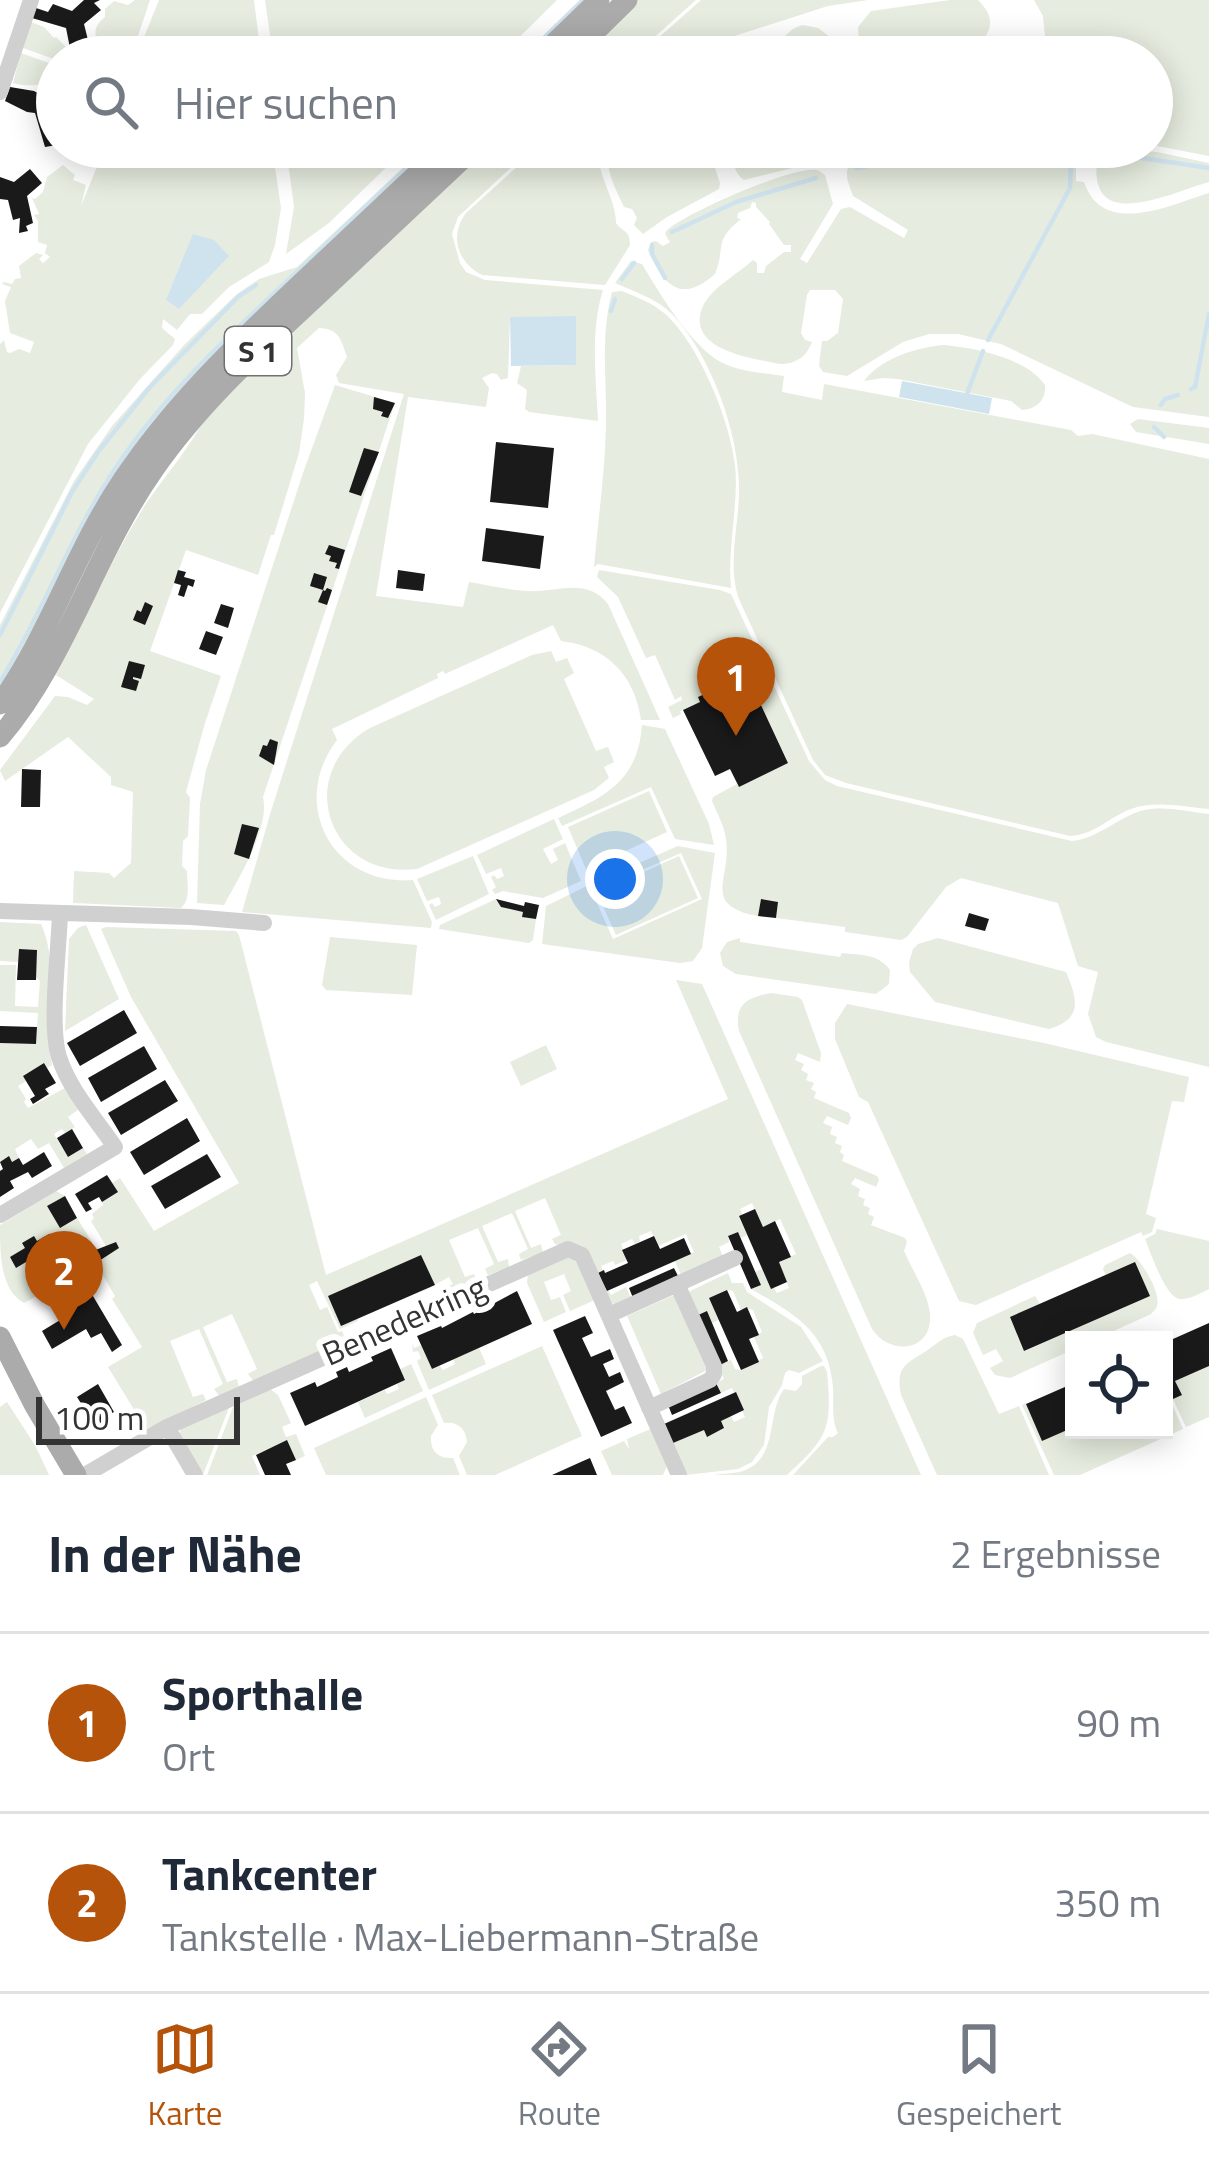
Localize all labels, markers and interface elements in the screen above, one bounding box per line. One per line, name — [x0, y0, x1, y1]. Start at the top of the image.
search box — [36, 36, 1173, 168]
text: Hier suchen — [174, 68, 398, 136]
icon: search — [78, 69, 144, 135]
road number: S 1 — [225, 327, 291, 375]
pin: 1 — [697, 637, 775, 736]
your location — [585, 849, 645, 909]
pin: 2 — [25, 1231, 103, 1330]
street label: Benedekring — [314, 1262, 494, 1378]
map controls — [1065, 1331, 1173, 1439]
button: locate — [1065, 1331, 1173, 1439]
scale bar — [36, 1391, 240, 1444]
text: 100 m — [54, 1393, 144, 1443]
text: In der Nähe — [48, 1514, 302, 1592]
text: 2 Ergebnisse — [950, 1524, 1161, 1583]
text: Sporthalle — [162, 1659, 363, 1727]
text: 1 — [76, 1693, 98, 1752]
text: 90 m — [1076, 1693, 1161, 1752]
text: Ort — [162, 1727, 215, 1786]
text: Tankcenter — [162, 1839, 377, 1907]
text: 2 — [76, 1873, 98, 1932]
text: 350 m — [1054, 1873, 1161, 1932]
text: Tankstelle · Max-Liebermann-Straße — [162, 1907, 759, 1966]
tab: Karte — [148, 2016, 223, 2138]
tab: Route — [518, 2016, 601, 2138]
tab: Gespeichert — [896, 2016, 1061, 2138]

